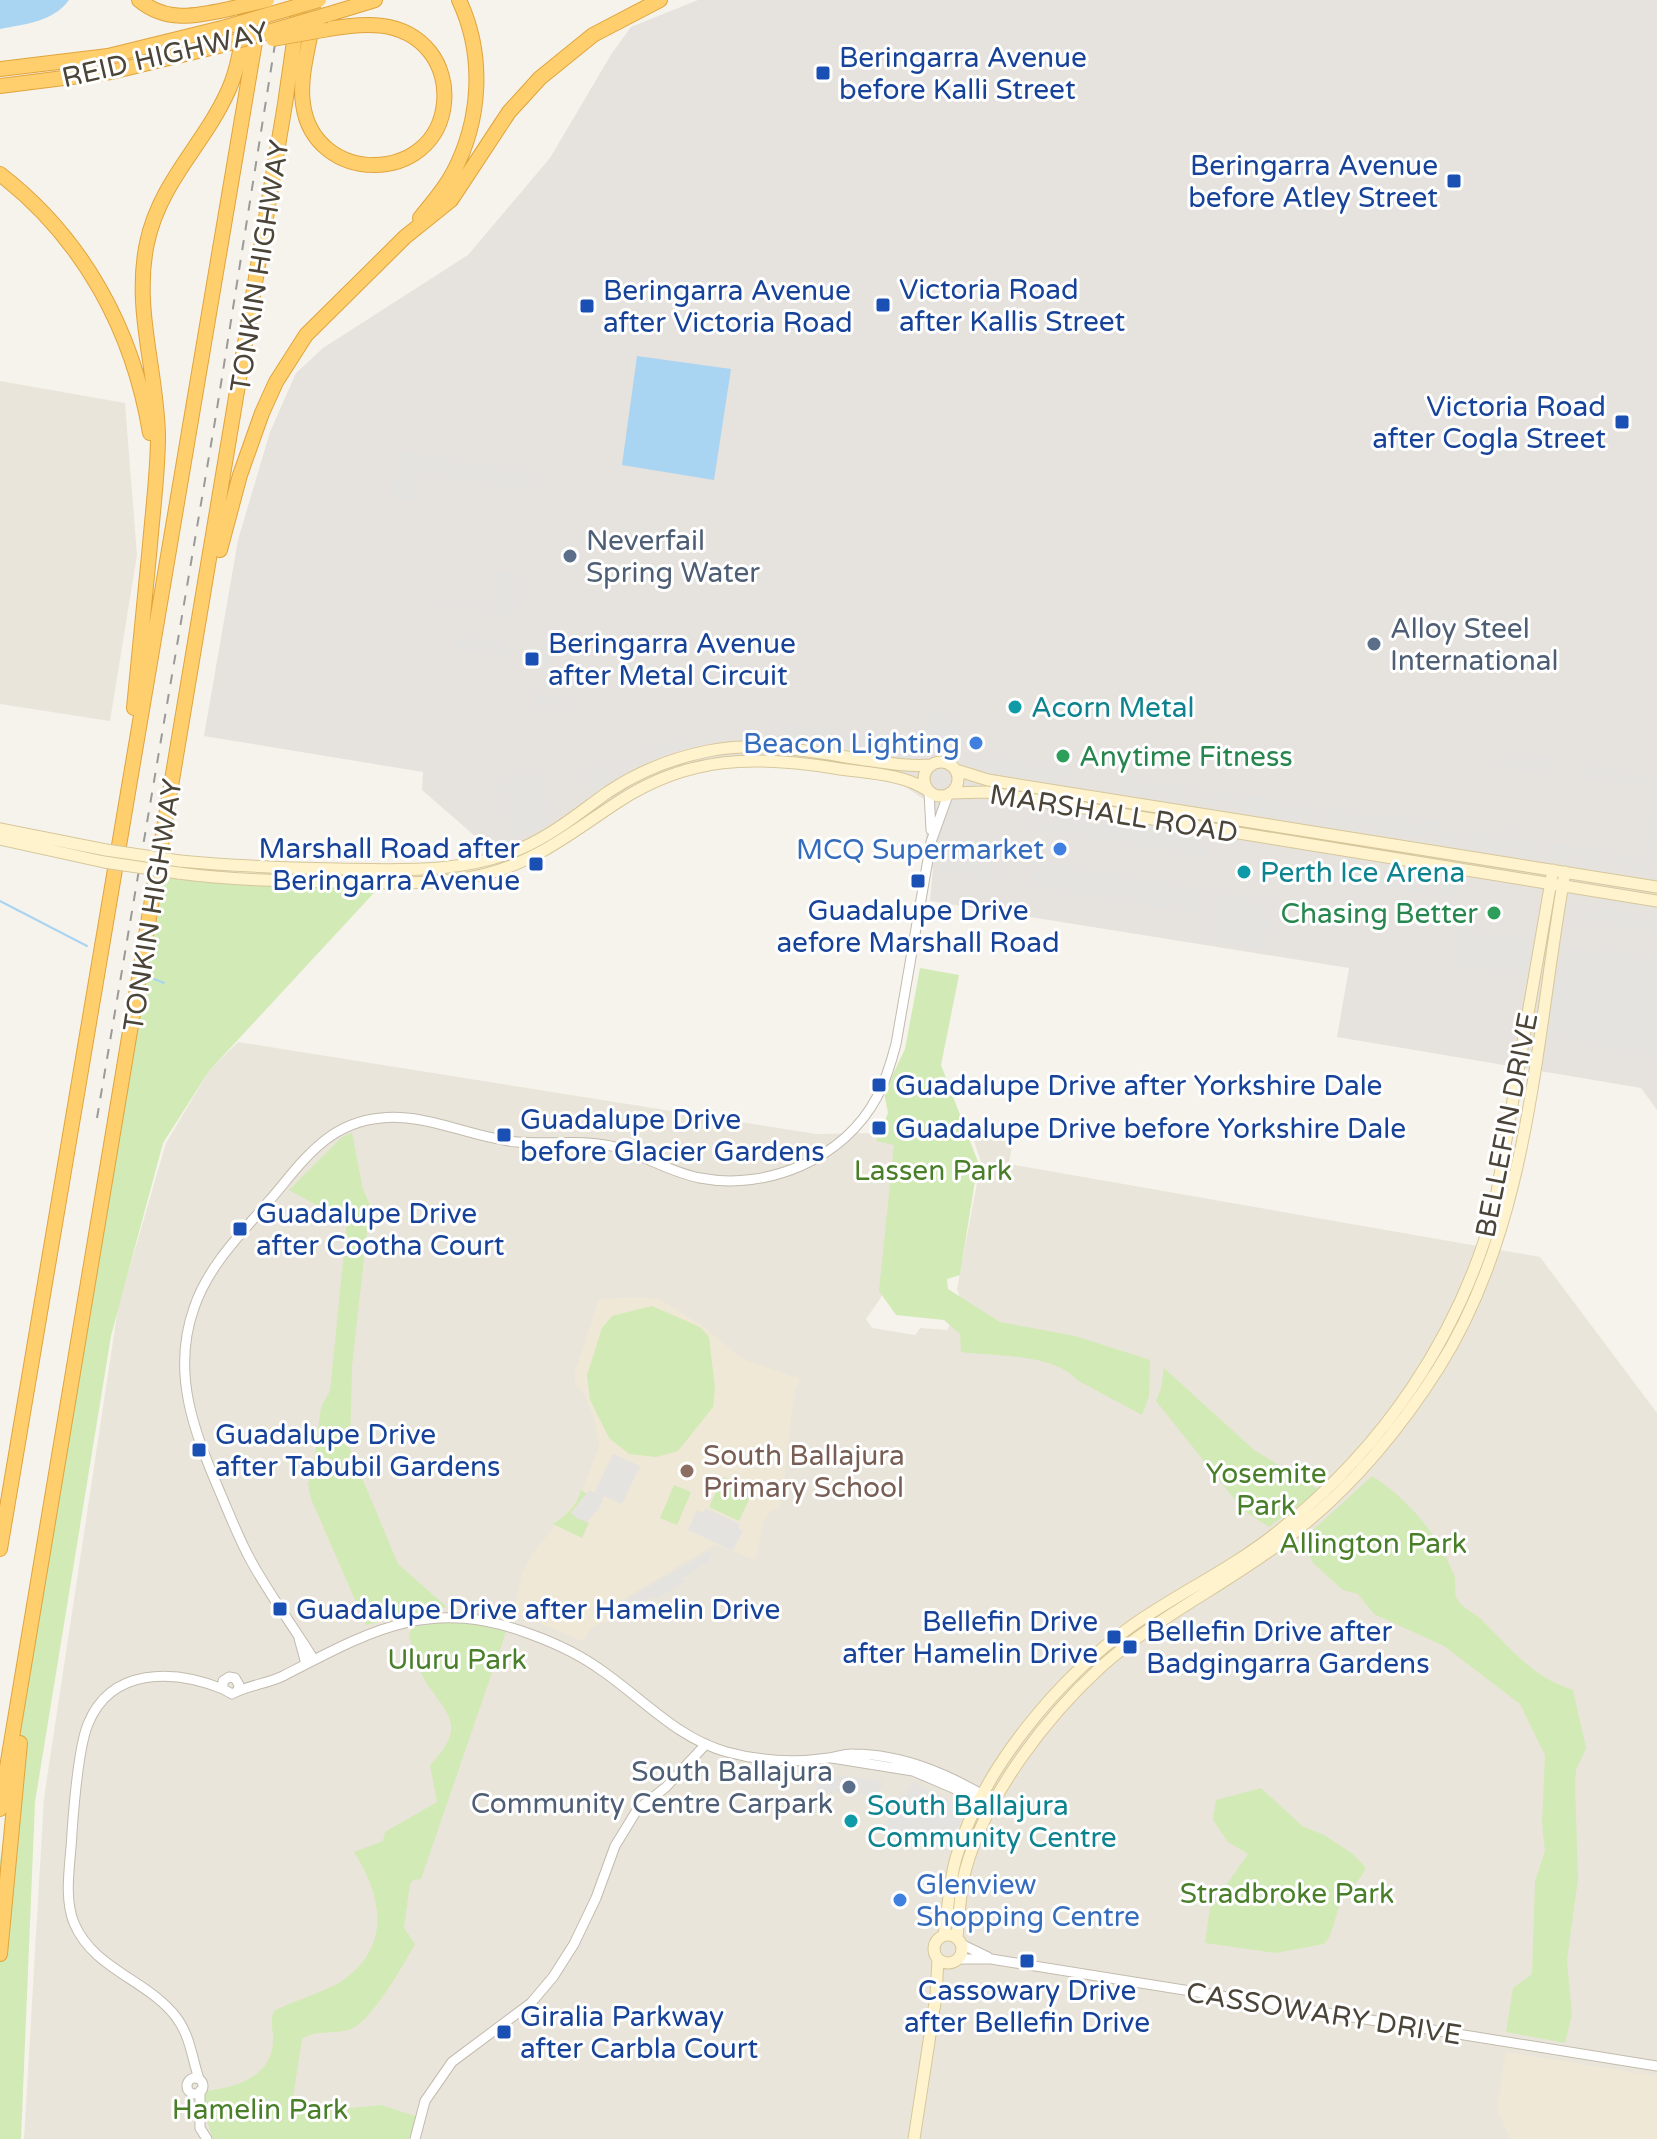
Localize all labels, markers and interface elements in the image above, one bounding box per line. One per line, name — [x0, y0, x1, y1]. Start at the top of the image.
street label: REID HIGHWAY — [59, 15, 272, 95]
place label: Beringarra Avenue before Kalli Street — [839, 41, 1087, 107]
marker: Beringarra Avenue before Kalli Street — [814, 64, 832, 82]
street label: TONKIN HIGHWAY — [223, 137, 297, 395]
place label: Beringarra Avenue before Atley Street — [1188, 149, 1438, 215]
marker: Beringarra Avenue before Atley Street — [1445, 172, 1463, 190]
place label: Victoria Road after Kallis Street — [899, 273, 1126, 339]
place label: Beringarra Avenue after Victoria Road — [603, 274, 853, 340]
marker: Victoria Road after Kallis Street — [874, 296, 892, 314]
marker: Beringarra Avenue after Victoria Road — [578, 297, 596, 315]
place label: Victoria Road after Cogla Street — [1372, 390, 1606, 456]
marker: Victoria Road after Cogla Street — [1613, 413, 1631, 431]
place label: Neverfail Spring Water — [586, 524, 760, 590]
marker: Neverfail Spring Water — [561, 547, 579, 565]
place label: Alloy Steel International — [1390, 612, 1558, 678]
place label: Beringarra Avenue after Metal Circuit — [548, 627, 796, 693]
marker: Alloy Steel International — [1365, 635, 1383, 653]
marker: Beringarra Avenue after Metal Circuit — [523, 650, 541, 668]
place label: Acorn Metal — [1031, 691, 1194, 725]
marker: Acorn Metal — [1006, 698, 1024, 716]
place label: Beacon Lighting — [743, 727, 960, 761]
marker: Beacon Lighting — [967, 734, 985, 752]
place label: Anytime Fitness — [1079, 740, 1293, 774]
marker: Anytime Fitness — [1054, 747, 1072, 765]
street label: TONKIN HIGHWAY — [116, 776, 190, 1034]
street label: MARSHALL ROAD — [987, 778, 1240, 850]
place label: Marshall Road after Beringarra Avenue — [259, 832, 520, 898]
place label: MCQ Supermarket — [796, 833, 1044, 867]
marker: MCQ Supermarket — [1051, 840, 1069, 858]
marker: Marshall Road after Beringarra Avenue — [527, 855, 545, 873]
place label: Perth Ice Arena — [1260, 856, 1465, 890]
marker: Perth Ice Arena — [1235, 863, 1253, 881]
marker: Guadalupe Drive aefore Marshall Road — [909, 872, 927, 890]
place label: Guadalupe Drive aefore Marshall Road — [776, 894, 1060, 960]
place label: Chasing Better — [1280, 897, 1478, 931]
marker: Chasing Better — [1485, 904, 1503, 922]
street label: BELLEFIN DRIVE — [1469, 1010, 1545, 1241]
place label: Guadalupe Drive after Yorkshire Dale — [895, 1069, 1382, 1103]
marker: Guadalupe Drive after Yorkshire Dale — [870, 1076, 888, 1094]
place label: Guadalupe Drive before Glacier Gardens — [520, 1103, 825, 1169]
place label: Guadalupe Drive before Yorkshire Dale — [895, 1112, 1406, 1146]
marker: Guadalupe Drive before Yorkshire Dale — [870, 1119, 888, 1137]
marker: Guadalupe Drive before Glacier Gardens — [495, 1126, 513, 1144]
park label: Lassen Park — [854, 1154, 1012, 1188]
place label: Guadalupe Drive after Cootha Court — [256, 1197, 505, 1263]
marker: Guadalupe Drive after Cootha Court — [231, 1220, 249, 1238]
place label: Guadalupe Drive after Tabubil Gardens — [215, 1418, 501, 1484]
place label: South Ballajura Primary School — [703, 1439, 905, 1505]
marker: Guadalupe Drive after Tabubil Gardens — [190, 1441, 208, 1459]
park label: Yosemite Park — [1205, 1457, 1327, 1523]
marker: South Ballajura Primary School — [678, 1462, 696, 1480]
park label: Allington Park — [1279, 1527, 1467, 1561]
place label: Guadalupe Drive after Hamelin Drive — [296, 1593, 780, 1627]
marker: Guadalupe Drive after Hamelin Drive — [271, 1600, 289, 1618]
place label: Bellefin Drive after Hamelin Drive — [842, 1605, 1098, 1671]
place label: Bellefin Drive after Badgingarra Gardens — [1146, 1615, 1430, 1681]
marker: Bellefin Drive after Hamelin Drive — [1105, 1628, 1123, 1646]
marker: Bellefin Drive after Badgingarra Gardens — [1121, 1638, 1139, 1656]
park label: Uluru Park — [387, 1643, 527, 1677]
place label: South Ballajura Community Centre Carpark — [471, 1755, 833, 1821]
marker: South Ballajura Community Centre Carpark — [840, 1778, 858, 1796]
place label: South Ballajura Community Centre — [867, 1789, 1117, 1855]
marker: South Ballajura Community Centre — [842, 1812, 860, 1830]
place label: Glenview Shopping Centre — [916, 1868, 1140, 1934]
park label: Stradbroke Park — [1180, 1877, 1394, 1911]
marker: Glenview Shopping Centre — [891, 1891, 909, 1909]
marker: Cassowary Drive after Bellefin Drive — [1018, 1952, 1036, 1970]
place label: Cassowary Drive after Bellefin Drive — [904, 1974, 1150, 2040]
street label: CASSOWARY DRIVE — [1184, 1975, 1464, 2053]
place label: Giralia Parkway after Carbla Court — [520, 2000, 759, 2066]
marker: Giralia Parkway after Carbla Court — [495, 2023, 513, 2041]
park label: Hamelin Park — [172, 2093, 348, 2127]

